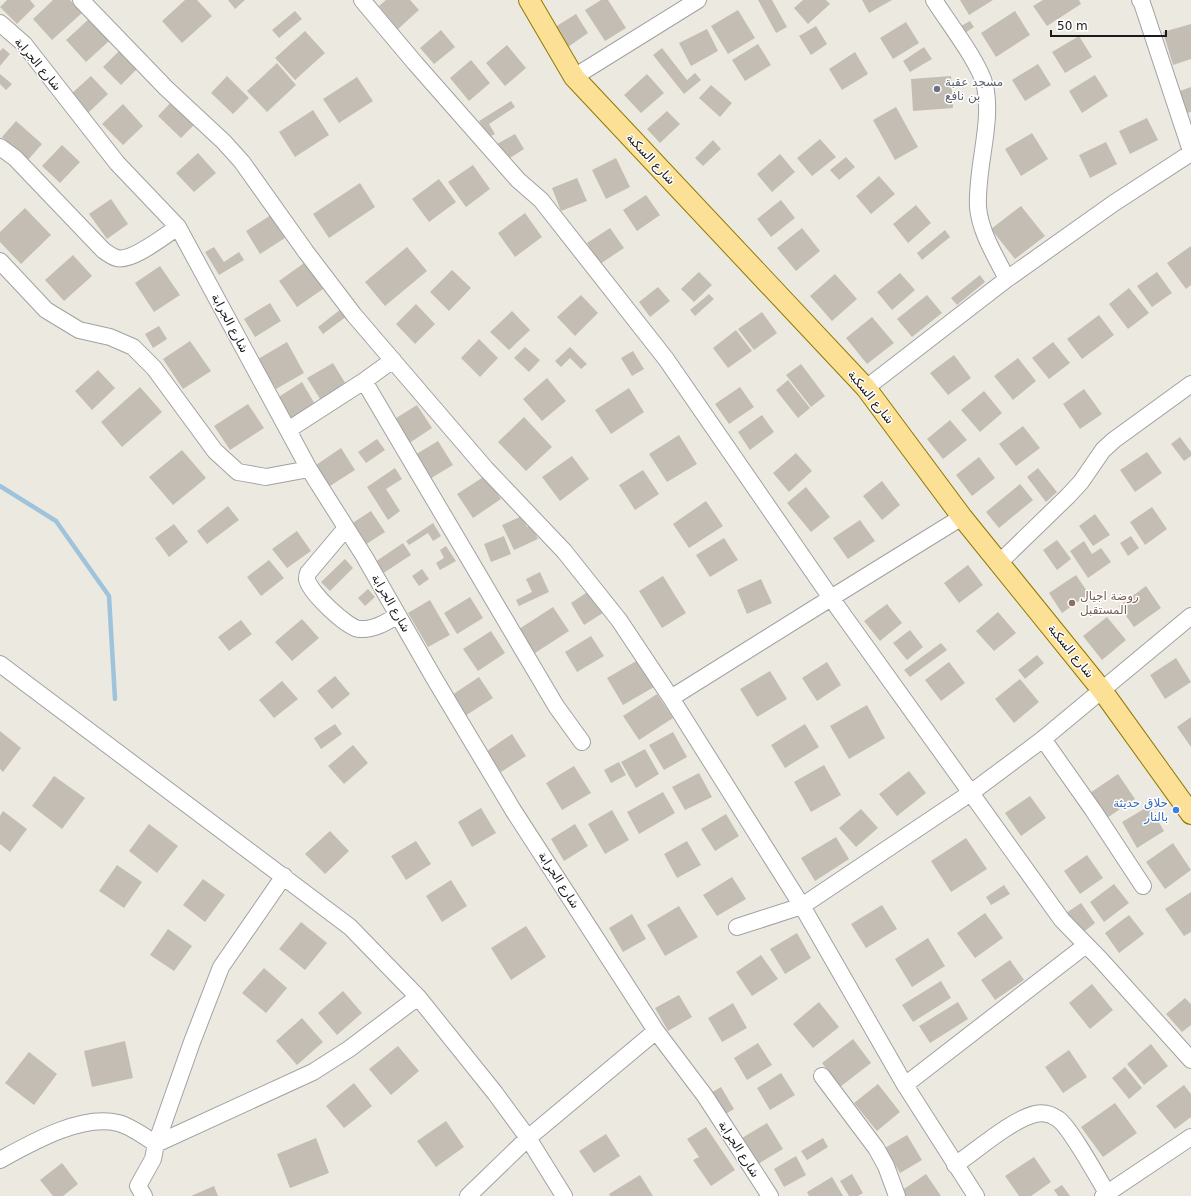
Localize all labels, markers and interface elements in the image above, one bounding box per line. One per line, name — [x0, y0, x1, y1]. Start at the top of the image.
scale bar — [1051, 12, 1166, 38]
text: 50 m — [1057, 19, 1088, 33]
street label: شارع الجرابة — [11, 35, 64, 94]
place label: مسجد عقبة بن نافع — [945, 75, 1003, 104]
marker: مسجد عقبة بن نافع — [932, 84, 942, 94]
street label: شارع السكبة — [623, 131, 678, 188]
street label: شارع الجرابة — [208, 291, 251, 355]
street label: شارع السكبة — [844, 367, 897, 427]
street label: شارع الجرابة — [368, 571, 413, 635]
place label: روضة اجيال المستقبل — [1080, 589, 1139, 617]
marker: روضة اجيال المستقبل — [1067, 598, 1077, 608]
street label: شارع السكبة — [1044, 621, 1097, 681]
place label: حلاق حديثة بالنار — [1113, 796, 1168, 825]
marker: حلاق حديثة بالنار — [1171, 805, 1181, 815]
street label: شارع الجرابة — [535, 849, 583, 912]
street label: شارع الجرابة — [715, 1118, 763, 1181]

